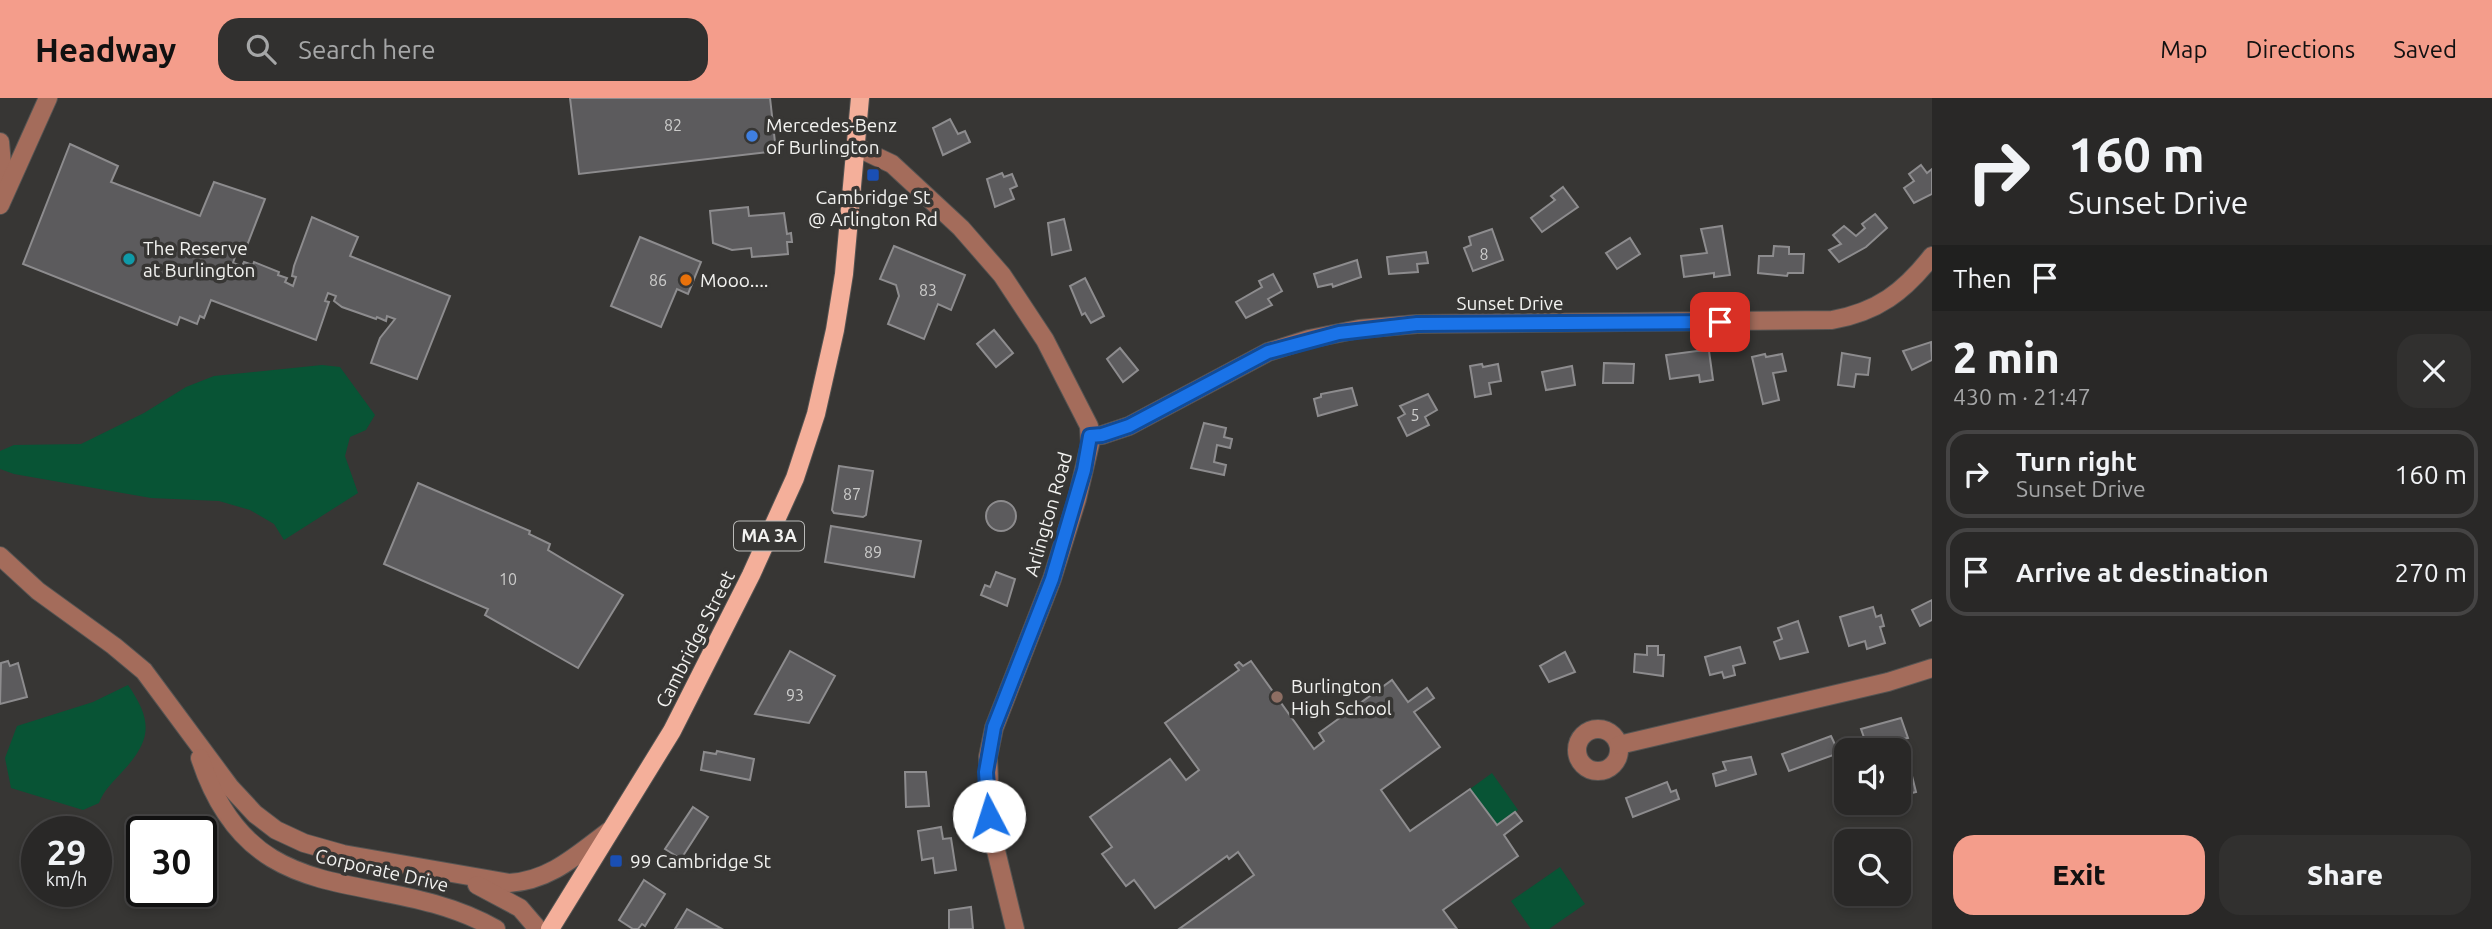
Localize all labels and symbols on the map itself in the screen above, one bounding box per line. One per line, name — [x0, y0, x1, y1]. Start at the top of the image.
place label: Mercedes-Benz of Burlington — [766, 114, 897, 158]
house number: 82 — [664, 116, 682, 134]
marker: Mercedes-Benz of Burlington — [744, 128, 760, 144]
marker: Cambridge St @ Arlington Rd — [865, 167, 881, 183]
place label: Cambridge St @ Arlington Rd — [808, 186, 938, 230]
place label: The Reserve at Burlington — [143, 237, 255, 281]
house number: 8 — [1479, 245, 1489, 263]
marker: The Reserve at Burlington — [121, 251, 137, 267]
place label: Mooo.... — [700, 269, 769, 291]
house number: 86 — [649, 271, 667, 289]
marker: Mooo.... — [678, 272, 694, 288]
house number: 83 — [919, 281, 937, 299]
street label: Sunset Drive — [1456, 292, 1564, 314]
pin — [1690, 292, 1750, 352]
house number: 5 — [1410, 406, 1420, 424]
street label: Arlington Road — [1020, 449, 1076, 579]
house number: 87 — [843, 485, 861, 503]
road number: MA 3A — [734, 522, 804, 550]
house number: 89 — [864, 543, 882, 561]
street label: Cambridge Street — [651, 566, 739, 711]
house number: 10 — [499, 570, 517, 588]
place label: Burlington High School — [1291, 675, 1392, 719]
house number: 93 — [786, 686, 804, 704]
marker: Burlington High School — [1269, 689, 1285, 705]
position arrow — [952, 779, 1026, 853]
speed limit sign: 30 — [126, 816, 217, 907]
street label: Corporate Drive — [313, 844, 451, 896]
place label: 99 Cambridge St — [630, 850, 771, 872]
marker: 99 Cambridge St — [608, 853, 624, 869]

